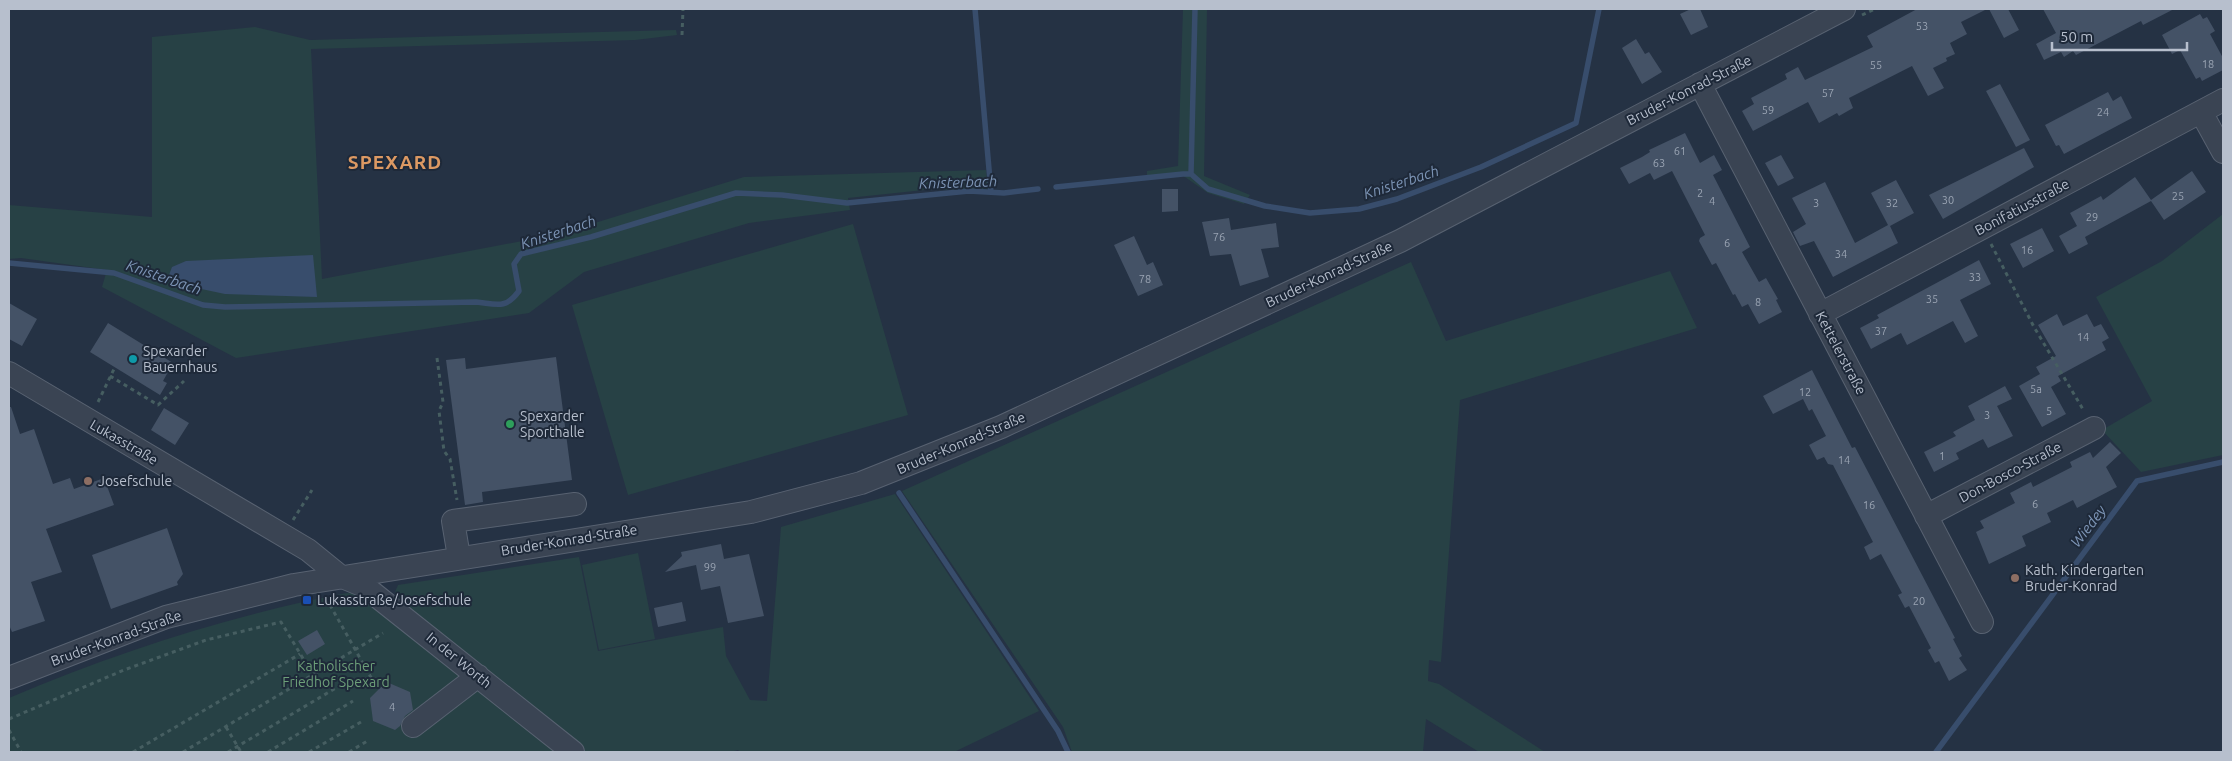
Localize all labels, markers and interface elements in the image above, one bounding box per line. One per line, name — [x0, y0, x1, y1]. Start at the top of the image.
house number: 53 — [1916, 20, 1928, 32]
scale bar — [2052, 20, 2187, 52]
text: 50 m — [2060, 28, 2093, 45]
street label: Bruder-Konrad-Straße — [1624, 52, 1754, 128]
house number: 18 — [2202, 58, 2214, 70]
house number: 55 — [1870, 59, 1882, 71]
house number: 57 — [1822, 87, 1834, 99]
house number: 59 — [1762, 104, 1774, 116]
house number: 24 — [2097, 106, 2109, 118]
house number: 61 — [1674, 145, 1686, 157]
district label: SPEXARD — [348, 151, 442, 173]
house number: 63 — [1653, 157, 1665, 169]
water label: Knisterbach — [1361, 162, 1441, 202]
water label: Knisterbach — [919, 172, 997, 192]
street label: Bonifatiusstraße — [1972, 175, 2072, 239]
house number: 2 — [1697, 187, 1703, 199]
house number: 25 — [2172, 190, 2184, 202]
house number: 30 — [1942, 194, 1954, 206]
house number: 4 — [1709, 195, 1715, 207]
house number: 3 — [1813, 197, 1819, 209]
house number: 32 — [1886, 197, 1898, 209]
house number: 29 — [2086, 211, 2098, 223]
water label: Knisterbach — [518, 212, 598, 252]
house number: 76 — [1213, 231, 1225, 243]
house number: 6 — [1724, 237, 1730, 249]
street label: Bruder-Konrad-Straße — [1263, 238, 1395, 310]
house number: 16 — [2021, 244, 2033, 256]
house number: 34 — [1835, 248, 1847, 260]
water label: Knisterbach — [124, 256, 204, 298]
house number: 33 — [1969, 271, 1981, 283]
house number: 78 — [1139, 273, 1151, 285]
house number: 35 — [1926, 293, 1938, 305]
house number: 8 — [1755, 296, 1761, 308]
street label: Kettelerstraße — [1812, 309, 1870, 397]
house number: 37 — [1875, 325, 1887, 337]
house number: 14 — [2077, 331, 2089, 343]
place label: Spexarder Bauernhaus — [143, 343, 217, 375]
marker: Spexarder Bauernhaus — [127, 353, 139, 365]
house number: 5a — [2030, 383, 2042, 395]
house number: 12 — [1799, 386, 1811, 398]
house number: 5 — [2046, 405, 2052, 417]
place label: Spexarder Sporthalle — [520, 408, 585, 440]
street label: Bruder-Konrad-Straße — [894, 409, 1028, 477]
house number: 3 — [1984, 409, 1990, 421]
street label: Lukasstraße — [87, 416, 161, 468]
marker: Spexarder Sporthalle — [504, 418, 516, 430]
street label: Don-Bosco-Straße — [1956, 438, 2064, 506]
house number: 1 — [1939, 450, 1945, 462]
house number: 14 — [1838, 454, 1850, 466]
place label: Josefschule — [98, 473, 172, 489]
marker: Josefschule — [82, 475, 94, 487]
house number: 6 — [2032, 498, 2038, 510]
house number: 16 — [1863, 499, 1875, 511]
water label: Wiedey — [2067, 501, 2110, 550]
street label: Bruder-Konrad-Straße — [500, 521, 638, 559]
house number: 99 — [704, 561, 716, 573]
place label: Kath. Kindergarten Bruder-Konrad — [2025, 562, 2144, 594]
marker: Kath. Kindergarten Bruder-Konrad — [2009, 572, 2021, 584]
place label: Lukasstraße/Josefschule — [317, 592, 471, 608]
marker: Lukasstraße/Josefschule — [301, 594, 313, 606]
house number: 20 — [1913, 595, 1925, 607]
street label: Bruder-Konrad-Straße — [48, 607, 184, 669]
street label: In der Worth — [423, 629, 495, 691]
park label: Katholischer Friedhof Spexard — [282, 658, 390, 690]
house number: 4 — [389, 701, 395, 713]

